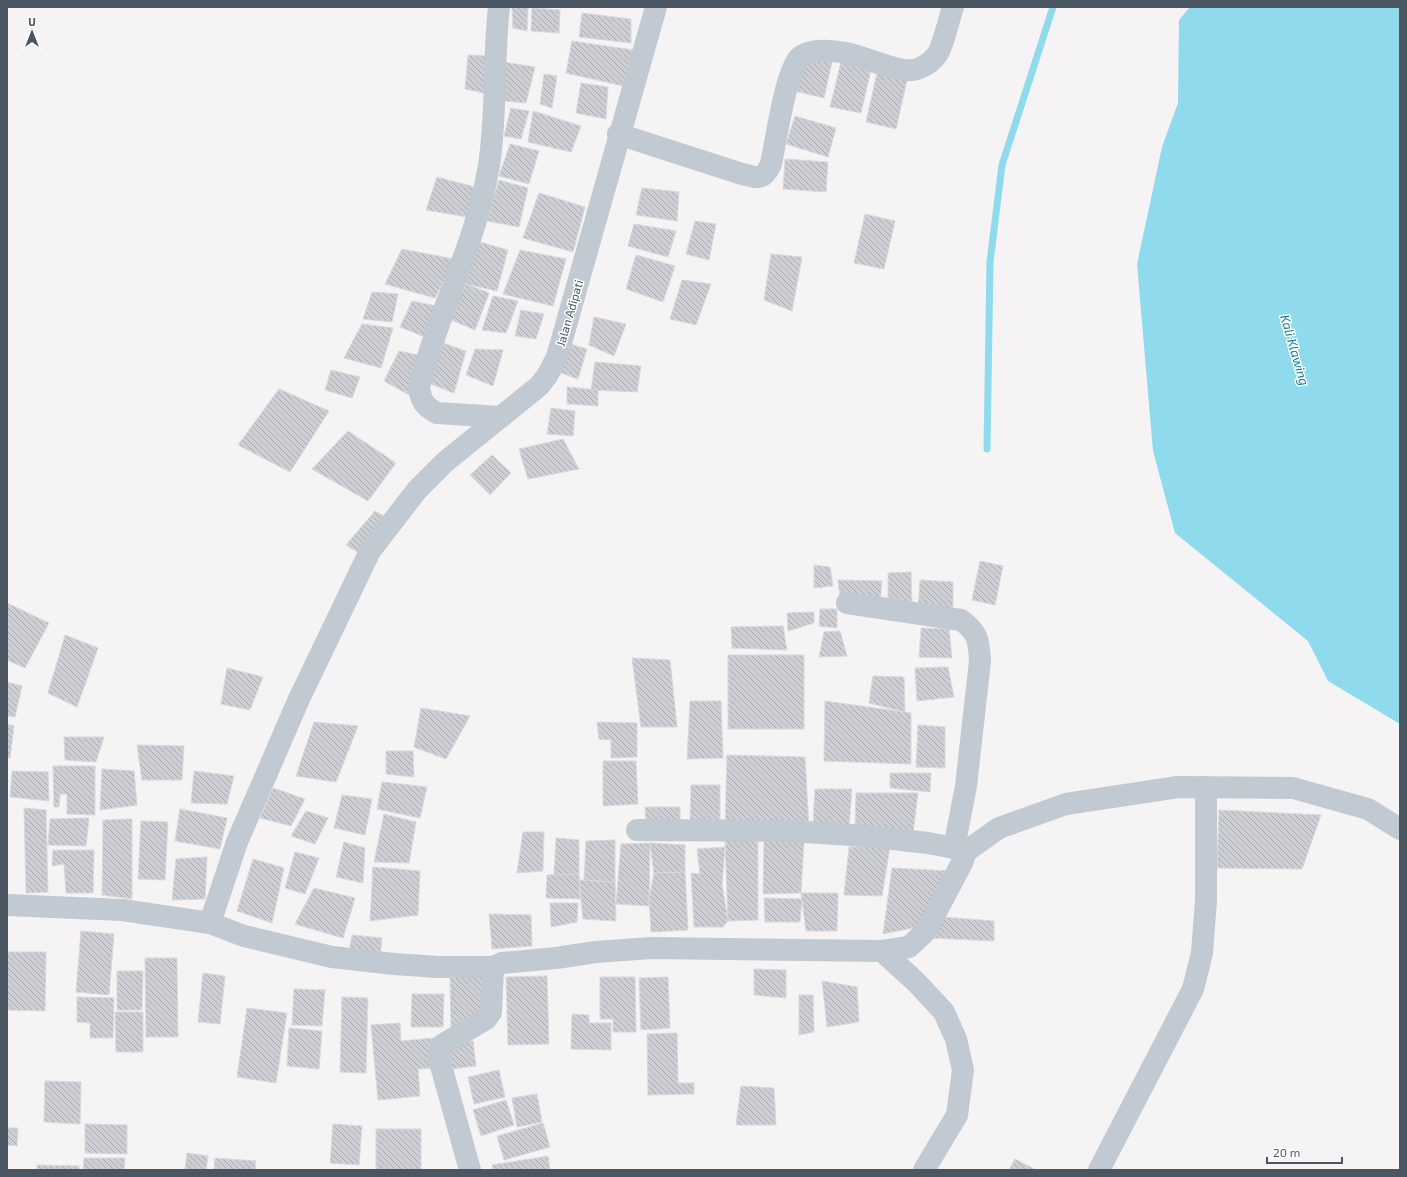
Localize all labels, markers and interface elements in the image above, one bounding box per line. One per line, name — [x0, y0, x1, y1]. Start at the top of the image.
north arrow — [12, 12, 52, 52]
text: U — [28, 15, 36, 28]
street label: Jalan Adipati — [553, 278, 585, 348]
water label: Kali Klawing — [1277, 313, 1313, 387]
scale bar — [1267, 1139, 1342, 1165]
text: 20 m — [1273, 1145, 1300, 1159]

